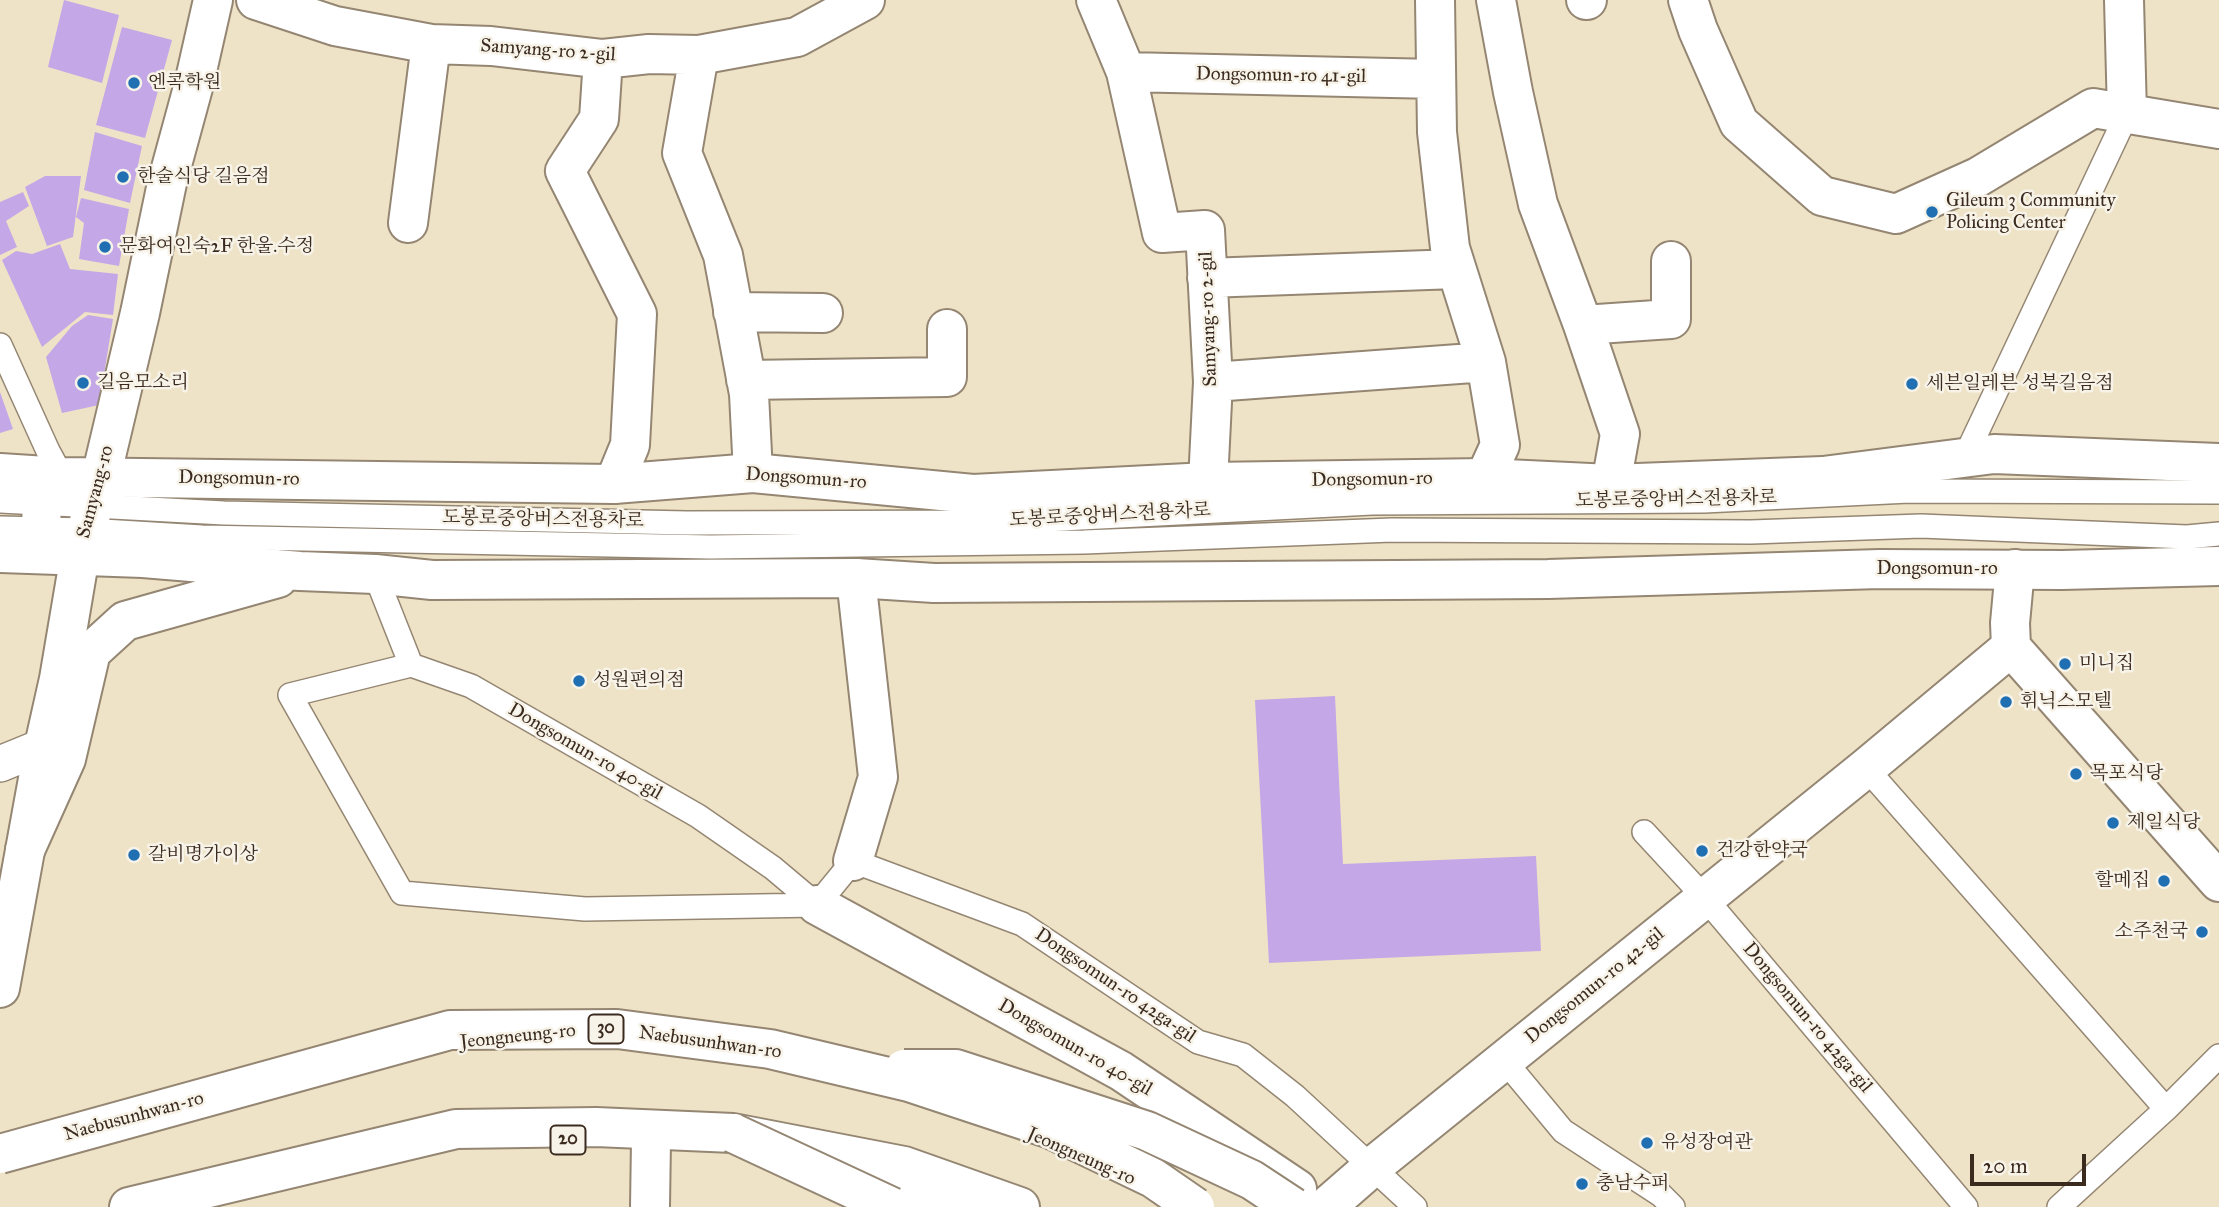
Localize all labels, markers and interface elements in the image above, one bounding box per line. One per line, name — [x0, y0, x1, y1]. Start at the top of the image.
street label: Samyang-ro 2-gil — [480, 35, 616, 67]
street label: Dongsomun-ro 41-gil — [1196, 63, 1366, 89]
place label: 엔콕학원 — [148, 72, 221, 94]
marker: 엔콕학원 — [126, 75, 142, 91]
place label: 한술식당 길음점 — [137, 166, 270, 188]
marker: 한술식당 길음점 — [115, 169, 131, 185]
place label: Gileum 3 Community Policing Center — [1946, 190, 2116, 234]
marker: Gileum 3 Community Policing Center — [1924, 204, 1940, 220]
place label: 문화여인숙2F 한울.수정 — [119, 236, 314, 258]
marker: 문화여인숙2F 한울.수정 — [97, 239, 113, 255]
street label: Samyang-ro 2-gil — [1195, 251, 1223, 387]
place label: 길음모소리 — [97, 372, 189, 394]
place label: 세븐일레븐 성북길음점 — [1926, 373, 2114, 395]
marker: 길음모소리 — [75, 375, 91, 391]
marker: 세븐일레븐 성북길음점 — [1904, 376, 1920, 392]
street label: Samyang-ro — [73, 443, 119, 541]
street label: Dongsomun-ro — [745, 463, 867, 495]
street label: Dongsomun-ro — [178, 467, 300, 491]
street label: Dongsomun-ro — [1311, 468, 1433, 492]
street label: 도봉로중앙버스전용차로 — [1575, 487, 1777, 513]
street label: 도봉로중앙버스전용차로 — [1009, 499, 1211, 533]
street label: 도봉로중앙버스전용차로 — [442, 507, 644, 533]
street label: Dongsomun-ro — [1876, 558, 1998, 580]
place label: 미니집 — [2079, 653, 2134, 675]
marker: 미니집 — [2057, 656, 2073, 672]
place label: 성원편의점 — [593, 670, 685, 692]
marker: 성원편의점 — [571, 673, 587, 689]
place label: 휘닉스모텔 — [2020, 691, 2112, 713]
marker: 휘닉스모텔 — [1998, 694, 2014, 710]
street label: Dongsomun-ro 40-gil — [504, 699, 666, 805]
place label: 목포식당 — [2090, 763, 2163, 785]
marker: 목포식당 — [2068, 766, 2084, 782]
place label: 제일식당 — [2127, 812, 2200, 834]
marker: 제일식당 — [2105, 815, 2121, 831]
place label: 건강한약국 — [1716, 840, 1808, 862]
marker: 건강한약국 — [1694, 843, 1710, 859]
place label: 갈비명가이상 — [148, 844, 258, 866]
marker: 갈비명가이상 — [126, 847, 142, 863]
place label: 할메집 — [2095, 870, 2150, 892]
marker: 할메집 — [2156, 873, 2172, 889]
place label: 소주천국 — [2115, 921, 2188, 943]
street label: Dongsomun-ro 42-gil — [1521, 923, 1669, 1049]
street label: Dongsomun-ro 42ga-gil — [1030, 924, 1200, 1048]
marker: 소주천국 — [2194, 924, 2210, 940]
street label: Dongsomun-ro 42ga-gil — [1737, 938, 1877, 1098]
street label: Dongsomun-ro 40-gil — [994, 995, 1156, 1101]
road number: 30 — [588, 1014, 624, 1044]
street label: Jeongneung-ro — [459, 1020, 577, 1054]
street label: Naebusunhwan-ro — [637, 1022, 783, 1064]
street label: Naebusunhwan-ro — [62, 1087, 206, 1147]
street label: Jeongneung-ro — [1023, 1123, 1139, 1191]
road number: 20 — [550, 1126, 586, 1154]
place label: 유성장여관 — [1661, 1132, 1753, 1154]
marker: 유성장여관 — [1639, 1135, 1655, 1151]
scale bar — [1974, 1140, 2090, 1184]
text: 20 m — [1983, 1153, 2028, 1179]
place label: 충남수퍼 — [1596, 1173, 1669, 1195]
marker: 충남수퍼 — [1574, 1176, 1590, 1192]

